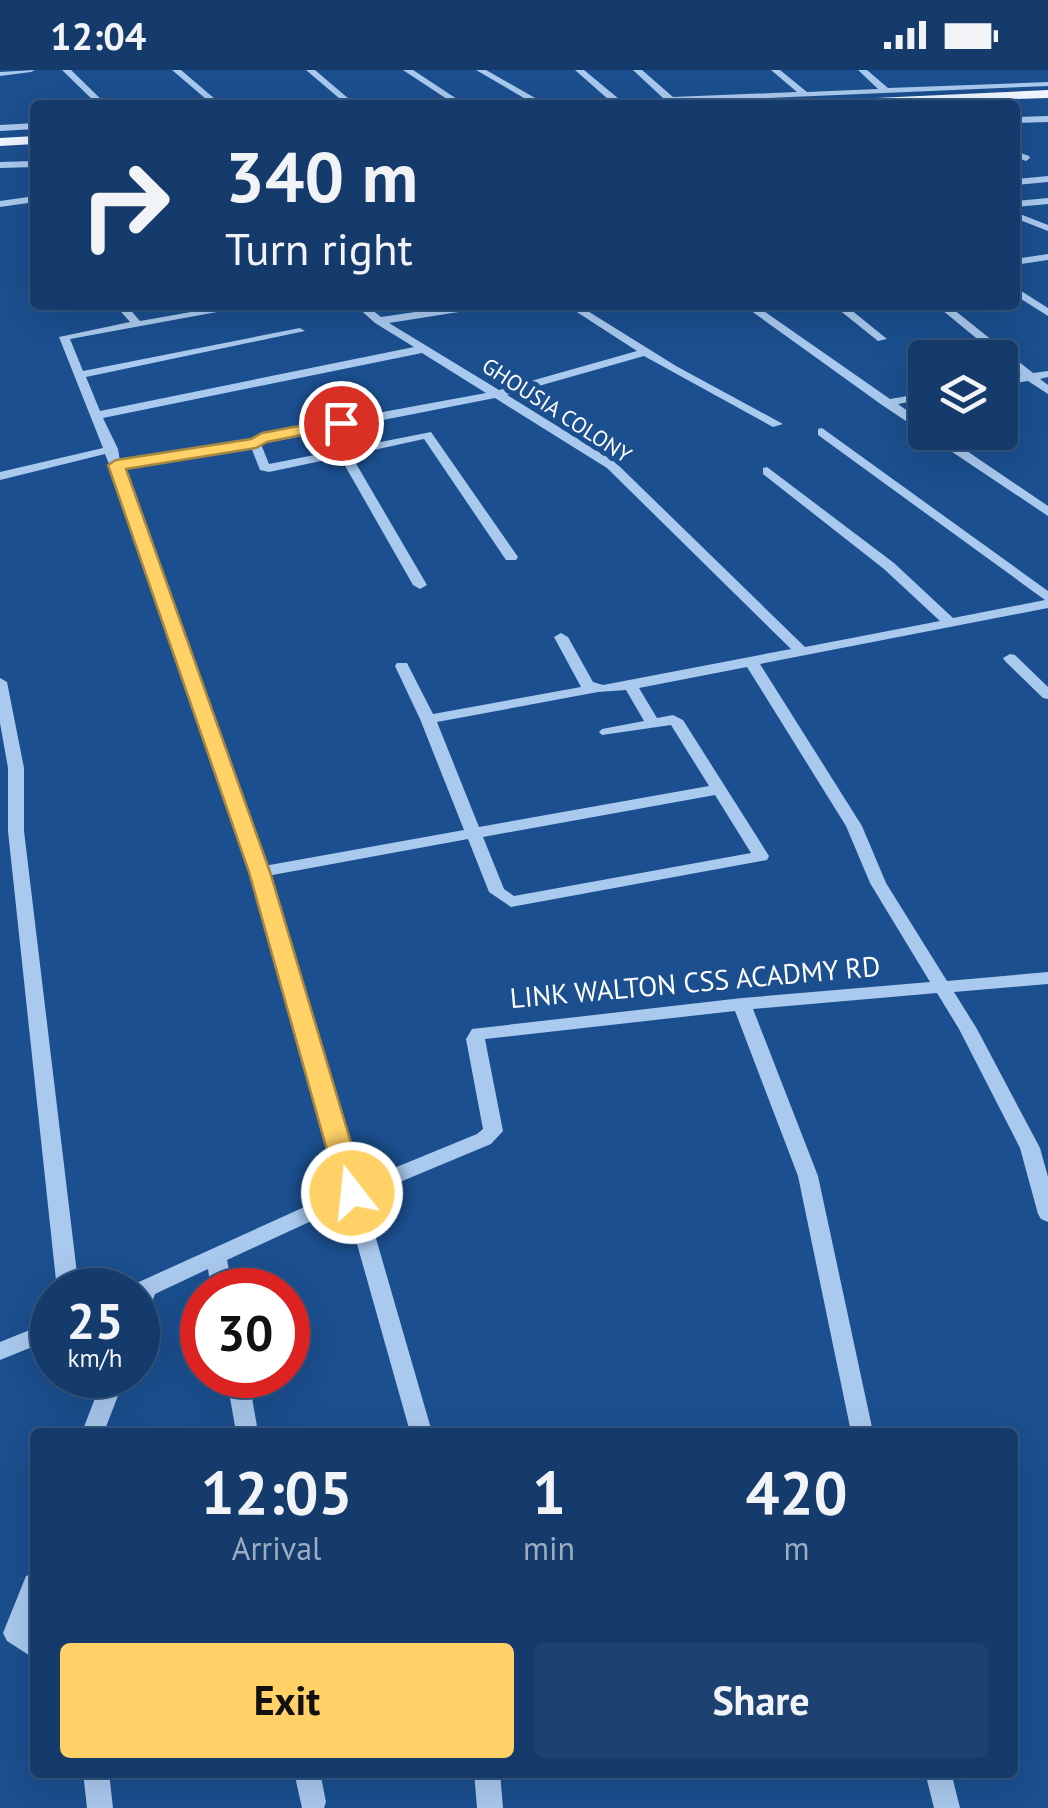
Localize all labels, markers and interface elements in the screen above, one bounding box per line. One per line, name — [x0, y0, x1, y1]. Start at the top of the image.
text: 12:04 — [50, 11, 146, 60]
text: 340 m — [225, 131, 418, 221]
icon: right — [60, 140, 190, 270]
text: Turn right — [225, 219, 413, 277]
map controls — [908, 340, 1018, 450]
button: layers — [908, 340, 1018, 450]
street label: GHOUSIA COLONY — [477, 351, 638, 469]
pin — [299, 381, 384, 466]
icon: arrive — [314, 396, 369, 451]
street label: LINK WALTON CSS ACADMY RD — [508, 947, 882, 1016]
position arrow — [300, 1141, 404, 1245]
speed limit sign: 30 — [180, 1268, 310, 1398]
text: 25 — [67, 1288, 123, 1353]
text: km/h — [68, 1342, 122, 1374]
text: 12:05 — [200, 1453, 353, 1531]
text: 1 — [532, 1453, 566, 1531]
text: 420 — [746, 1453, 848, 1531]
text: Arrival — [232, 1527, 321, 1569]
text: min — [523, 1527, 575, 1569]
text: m — [784, 1527, 810, 1569]
button: Exit — [60, 1643, 514, 1758]
button: Share — [534, 1643, 988, 1758]

